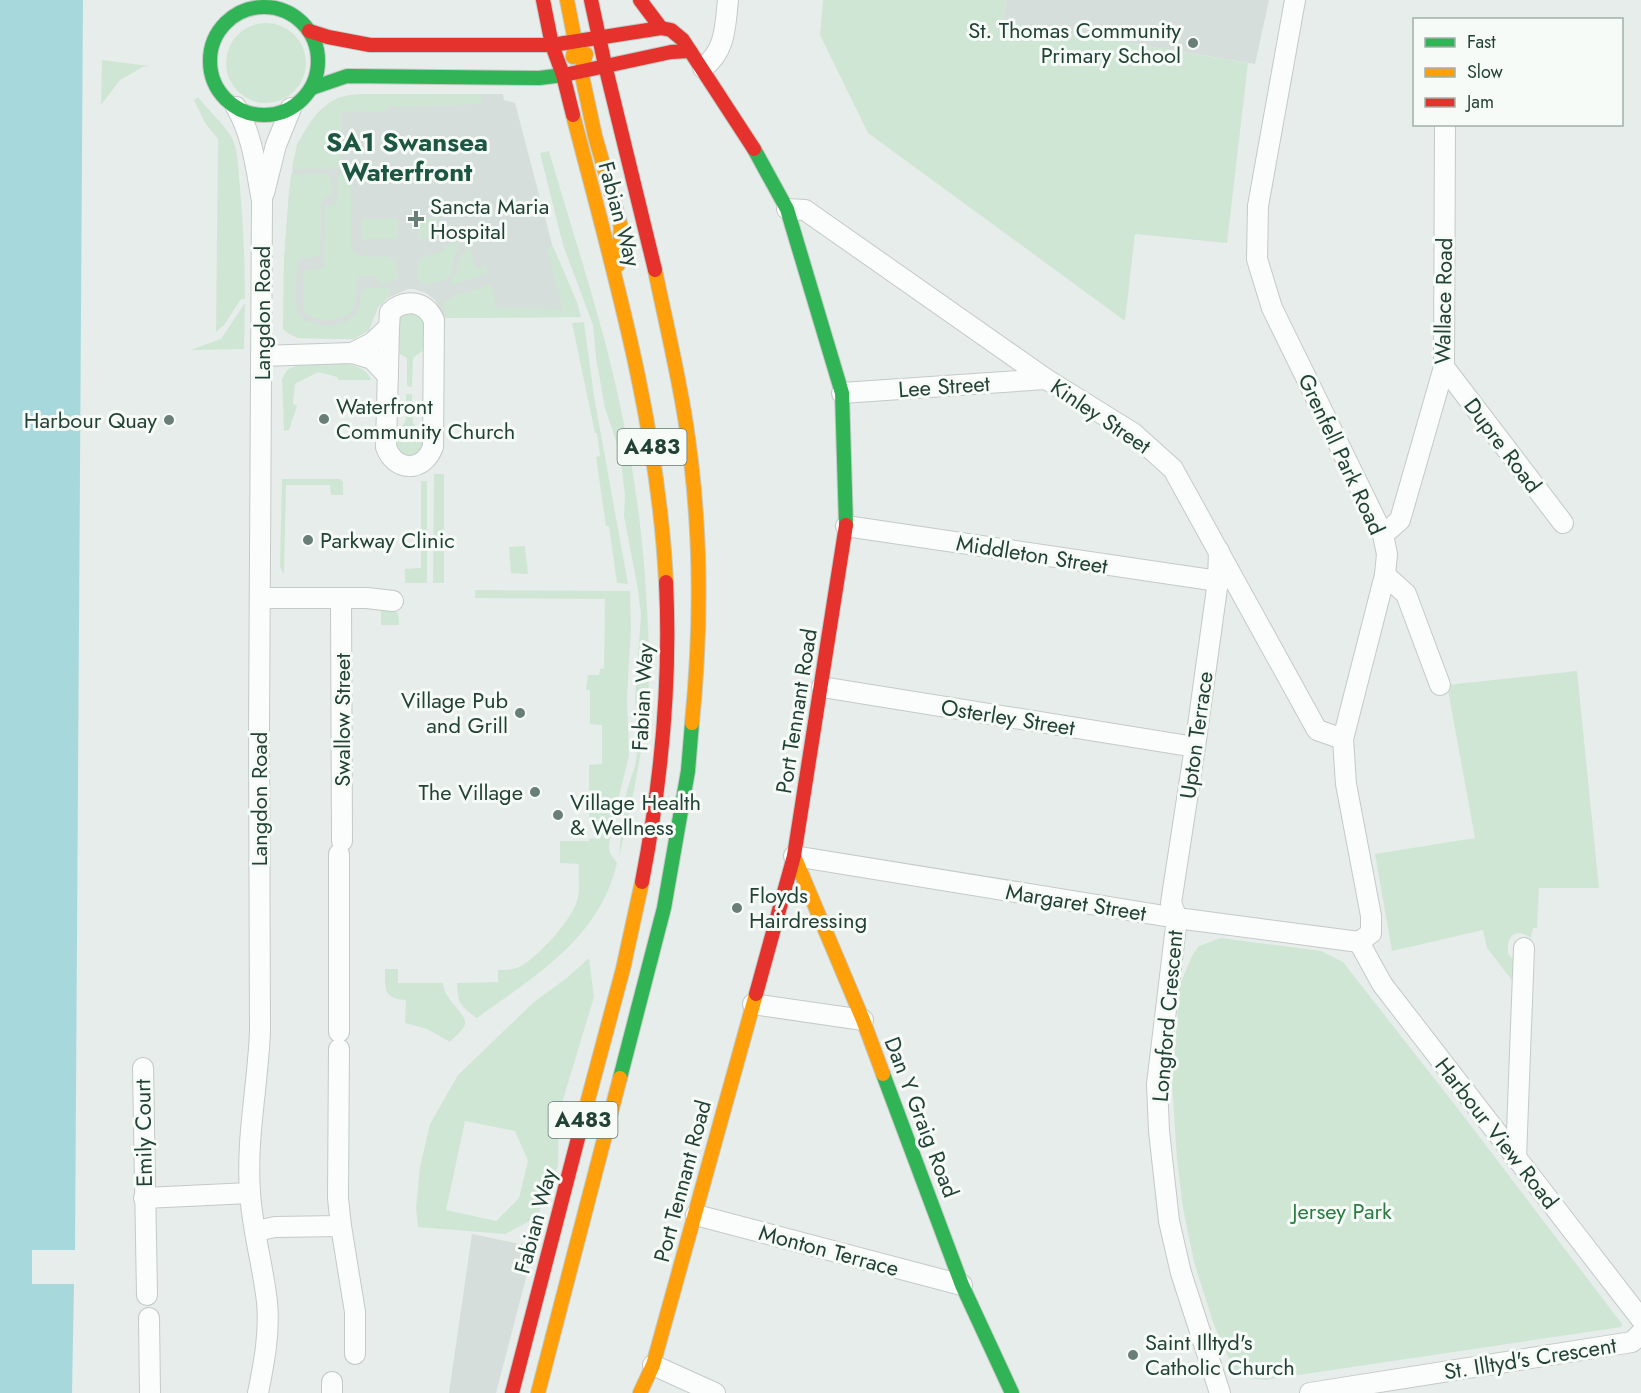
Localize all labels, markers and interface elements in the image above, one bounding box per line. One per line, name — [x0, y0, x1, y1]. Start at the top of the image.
place label: St. Thomas Community Primary School — [968, 14, 1181, 71]
legend — [1413, 18, 1623, 126]
text: Fast — [1467, 29, 1496, 55]
marker: St. Thomas Community Primary School — [1186, 36, 1200, 50]
text: Slow — [1467, 59, 1504, 85]
text: Jam — [1465, 89, 1494, 115]
district label: SA1 Swansea Waterfront — [326, 123, 488, 191]
street label: Fabian Way — [591, 158, 649, 270]
place label: Sancta Maria Hospital — [430, 190, 549, 247]
marker: Sancta Maria Hospital — [407, 210, 425, 228]
street label: Wallace Road — [1426, 237, 1460, 365]
street label: Langdon Road — [246, 246, 278, 380]
street label: Lee Street — [897, 367, 992, 405]
street label: Grenfell Park Road — [1291, 368, 1393, 540]
street label: Kinley Street — [1045, 371, 1158, 462]
place label: Waterfront Community Church — [336, 390, 515, 447]
street label: Dupre Road — [1457, 391, 1549, 499]
place label: Harbour Quay — [24, 404, 157, 436]
marker: Waterfront Community Church — [317, 412, 331, 426]
marker: Harbour Quay — [162, 413, 176, 427]
road number: A483 — [618, 429, 686, 465]
place label: Parkway Clinic — [320, 524, 455, 556]
street label: Middleton Street — [954, 526, 1111, 582]
marker: Parkway Clinic — [301, 533, 315, 547]
street label: Port Tennant Road — [767, 626, 825, 796]
street label: Fabian Way — [623, 642, 661, 752]
street label: Swallow Street — [326, 653, 358, 787]
street label: Upton Terrace — [1171, 669, 1221, 801]
place label: Village Pub and Grill — [401, 684, 508, 741]
street label: Osterley Street — [939, 691, 1078, 743]
marker: Village Pub and Grill — [513, 706, 527, 720]
street label: Langdon Road — [243, 732, 275, 866]
place label: The Village — [418, 776, 523, 808]
marker: The Village — [528, 785, 542, 799]
place label: Village Health & Wellness — [570, 786, 701, 843]
marker: Village Health & Wellness — [551, 808, 565, 822]
street label: Margaret Street — [1004, 875, 1149, 929]
place label: Floyds Hairdressing — [749, 879, 867, 936]
marker: Floyds Hairdressing — [730, 901, 744, 915]
street label: Longford Crescent — [1144, 928, 1191, 1103]
street label: Dan Y Graig Road — [877, 1032, 967, 1202]
street label: Harbour View Road — [1428, 1051, 1566, 1215]
street label: Emily Court — [126, 1078, 160, 1187]
street label: Port Tennant Road — [645, 1096, 719, 1266]
road number: A483 — [548, 1102, 618, 1138]
street label: Fabian Way — [506, 1165, 564, 1277]
park label: Jersey Park — [1289, 1195, 1392, 1227]
street label: Monton Terrace — [755, 1216, 903, 1284]
place label: Saint Illtyd's Catholic Church — [1145, 1326, 1295, 1383]
street label: St. Illtyd's Crescent — [1441, 1328, 1619, 1387]
marker: Saint Illtyd's Catholic Church — [1126, 1348, 1140, 1362]

